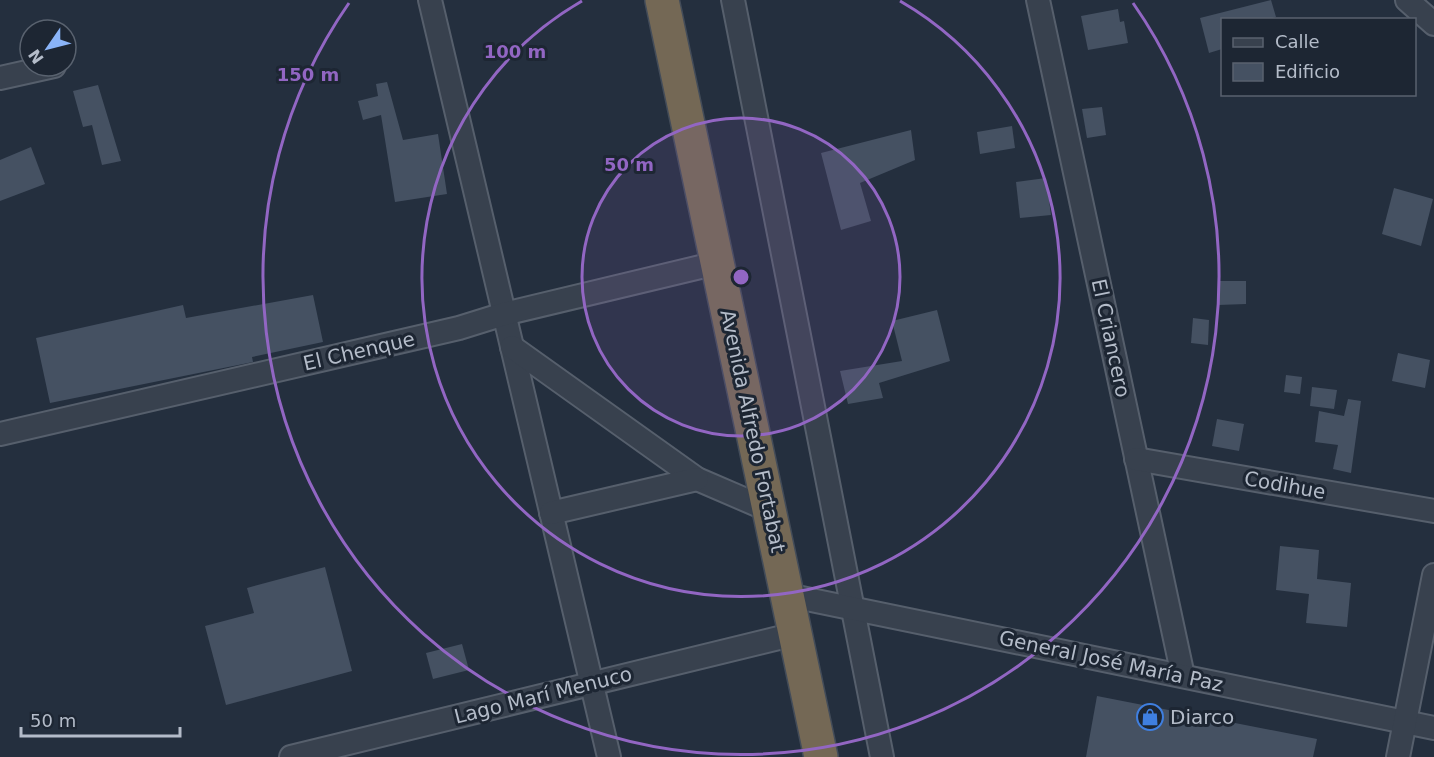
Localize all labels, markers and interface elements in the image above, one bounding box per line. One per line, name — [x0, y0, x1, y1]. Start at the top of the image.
north arrow — [18, 18, 78, 78]
legend — [1221, 18, 1416, 96]
text: Calle — [1275, 31, 1320, 52]
text: 100 m — [484, 41, 546, 62]
text: N — [25, 45, 48, 67]
text: Edificio — [1275, 61, 1340, 82]
text: 150 m — [277, 64, 339, 85]
text: 50 m — [604, 154, 654, 175]
centre of rings — [731, 267, 751, 287]
street label: El Criancero — [1087, 277, 1135, 399]
street label: Avenida Alfredo Fortabat — [715, 307, 791, 555]
street label: El Chenque — [301, 327, 417, 375]
street label: Codihue — [1242, 466, 1328, 504]
street label: General José María Paz — [997, 626, 1225, 696]
street label: Lago Marí Menuco — [452, 661, 634, 729]
scale bar — [21, 700, 180, 738]
shop icon: Diarco — [1135, 702, 1165, 732]
place label: Diarco — [1170, 705, 1234, 729]
text: 50 m — [30, 710, 76, 731]

